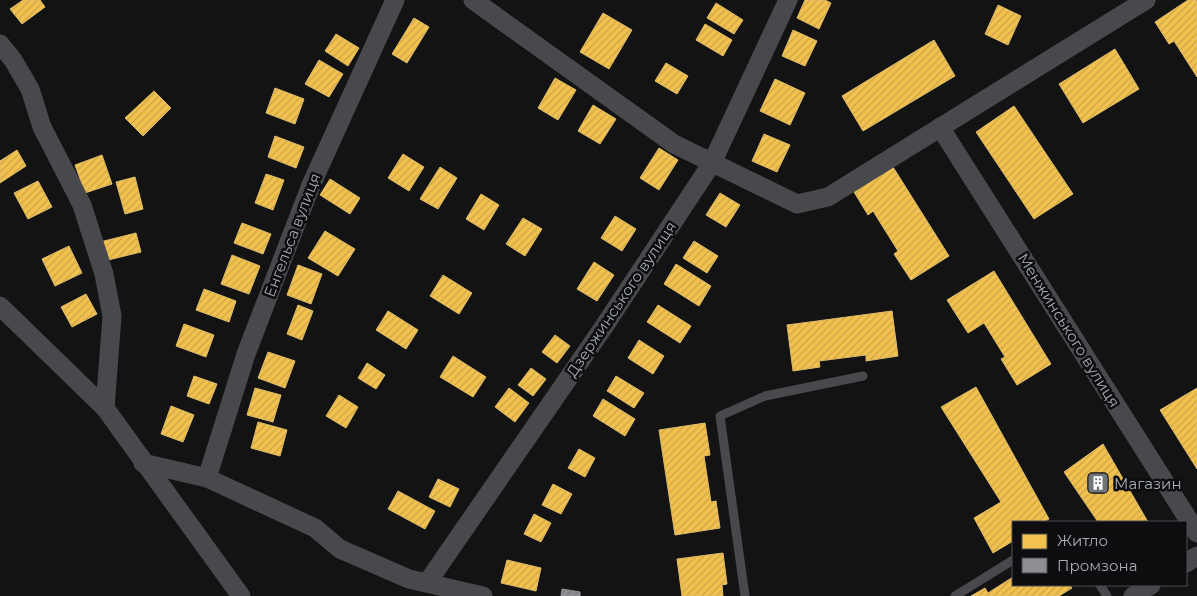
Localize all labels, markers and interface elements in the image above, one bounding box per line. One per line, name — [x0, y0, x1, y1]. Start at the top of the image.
street label: Енгельса вулиця — [260, 170, 324, 300]
street label: Дзержинського вулиця — [562, 218, 680, 380]
street label: Менжинського вулиця — [1014, 249, 1124, 411]
building icon: Магазин — [1086, 471, 1110, 495]
place label: Магазин — [1114, 474, 1182, 493]
legend — [1012, 521, 1187, 586]
text: Житло — [1057, 531, 1108, 550]
text: Промзона — [1057, 556, 1137, 575]

